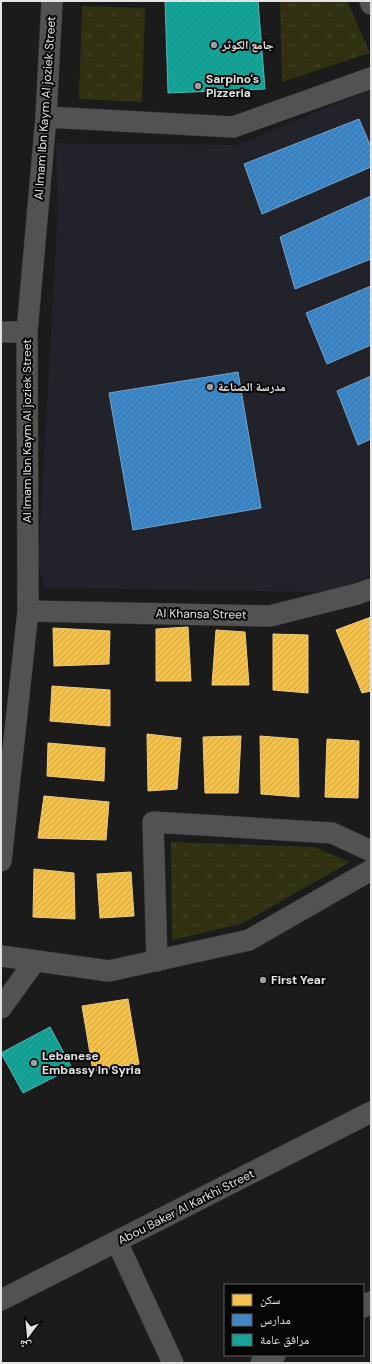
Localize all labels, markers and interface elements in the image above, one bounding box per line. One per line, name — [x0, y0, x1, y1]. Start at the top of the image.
street label: Al Imam Ibn Kaym Al joziek Street — [31, 15, 59, 200]
place label: جامع الكوثر — [221, 37, 274, 53]
marker: جامع الكوثر — [209, 40, 219, 50]
place label: Sarpino's Pizzeria — [206, 71, 259, 101]
marker: Sarpino's Pizzeria — [193, 81, 203, 91]
street label: Al Imam Ibn Kaym Al joziek Street — [19, 339, 35, 523]
place label: مدرسة الصناعة — [218, 379, 286, 395]
marker: مدرسة الصناعة — [205, 382, 215, 392]
street label: Al Khansa Street — [155, 605, 247, 623]
place label: First Year — [271, 972, 326, 988]
marker: First Year — [258, 975, 268, 985]
place label: Lebanese Embassy In Syria — [42, 1048, 141, 1078]
marker: Lebanese Embassy In Syria — [29, 1058, 39, 1068]
street label: Abou Baker Al Karkhi Street — [115, 1165, 257, 1248]
legend — [224, 1284, 364, 1356]
text: سكن — [260, 1292, 281, 1308]
text: مدارس — [260, 1312, 291, 1328]
north arrow — [8, 1316, 48, 1356]
text: مرافق عامة — [260, 1332, 309, 1348]
text: ش — [17, 1336, 33, 1354]

